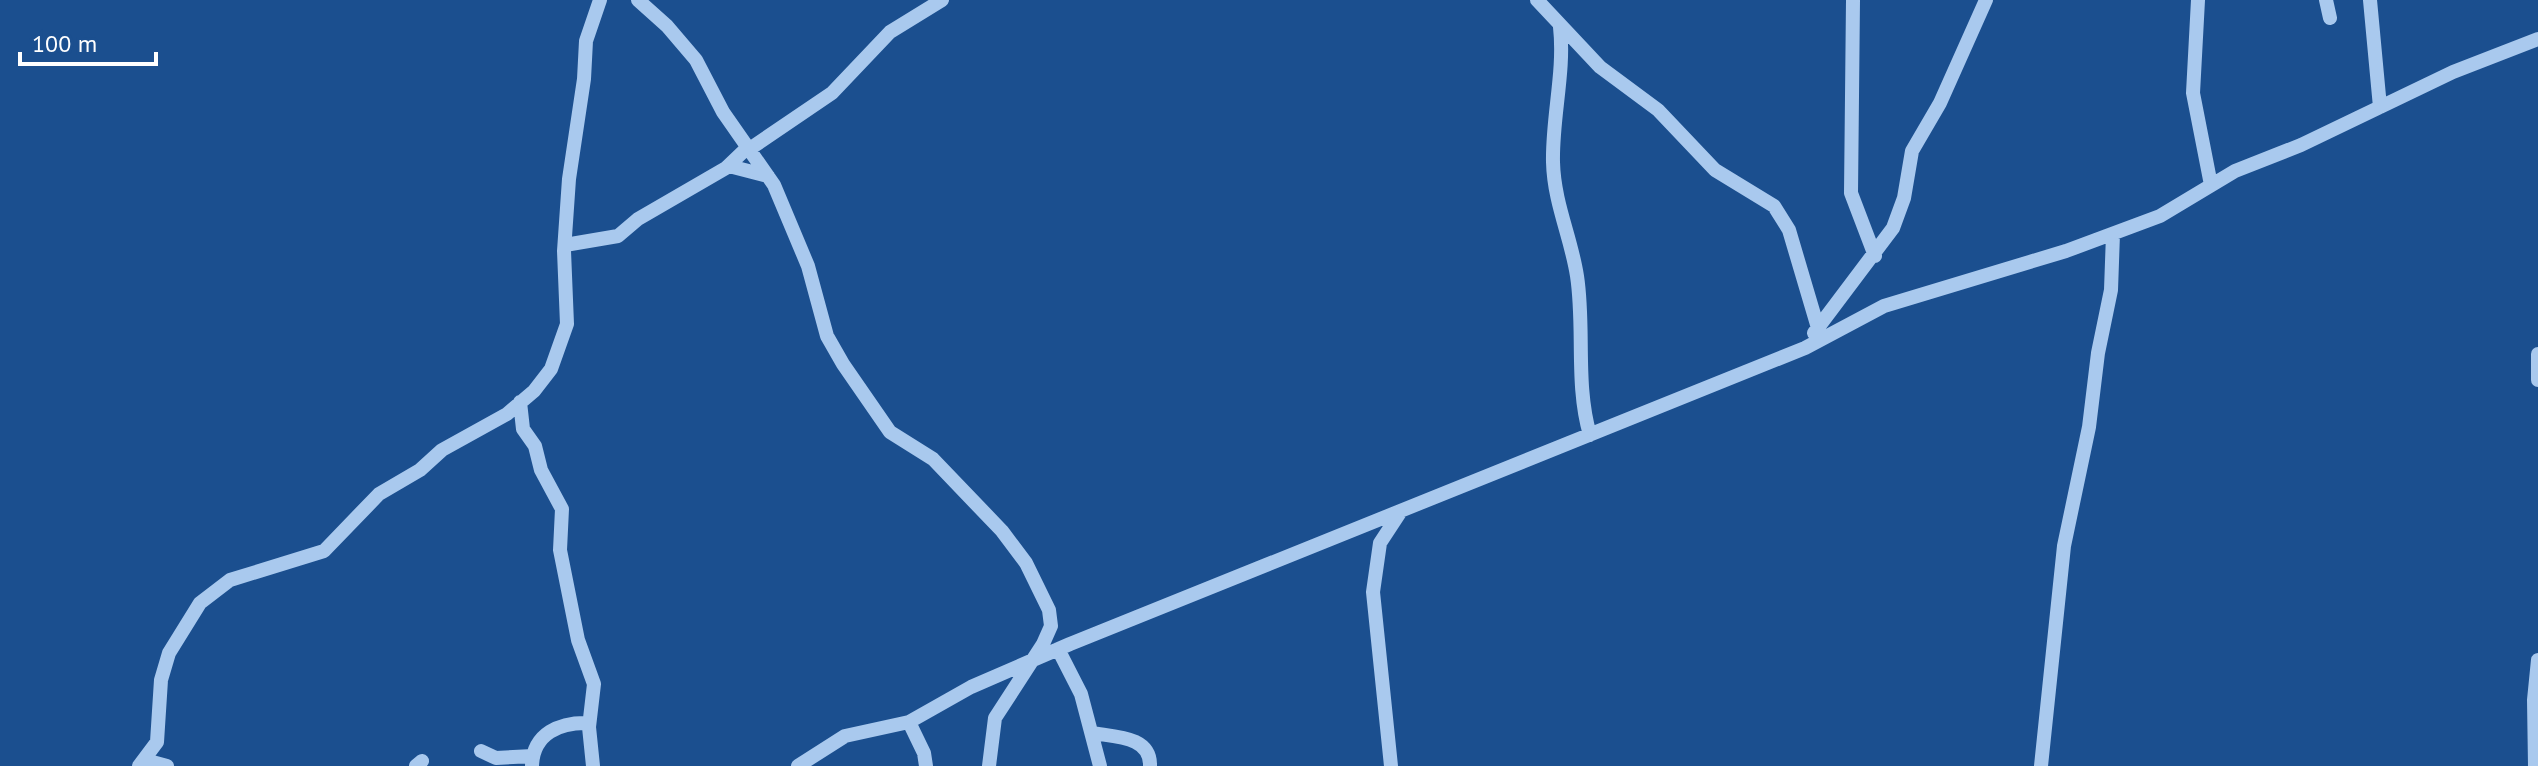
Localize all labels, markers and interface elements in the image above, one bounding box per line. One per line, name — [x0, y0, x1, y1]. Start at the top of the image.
scale bar — [20, 16, 156, 66]
text: 100 m — [32, 28, 97, 59]

